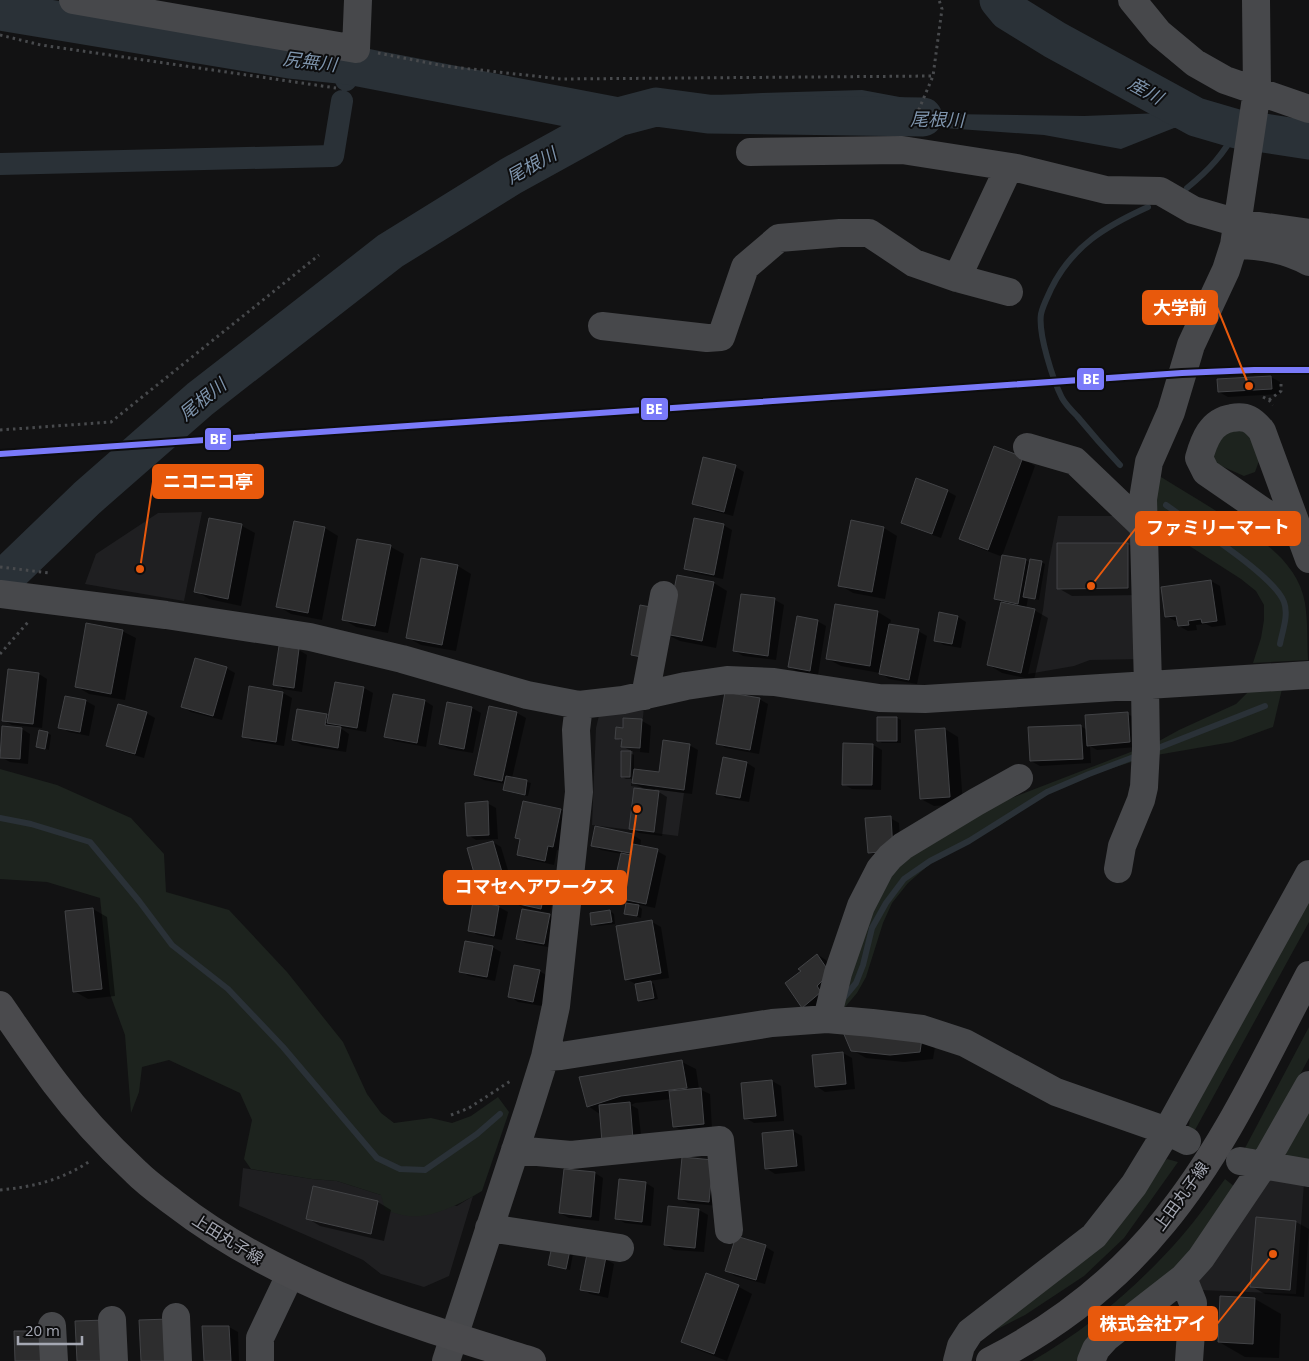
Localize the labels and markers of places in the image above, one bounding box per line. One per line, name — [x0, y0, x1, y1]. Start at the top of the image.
callout: 大学前 — [1143, 291, 1217, 324]
callout: ニコニコ亭 — [153, 465, 263, 498]
callout: ファミリーマート — [1136, 512, 1300, 545]
callout: コマセヘアワークス — [444, 871, 626, 904]
callout: 株式会社アイ — [1089, 1307, 1217, 1340]

